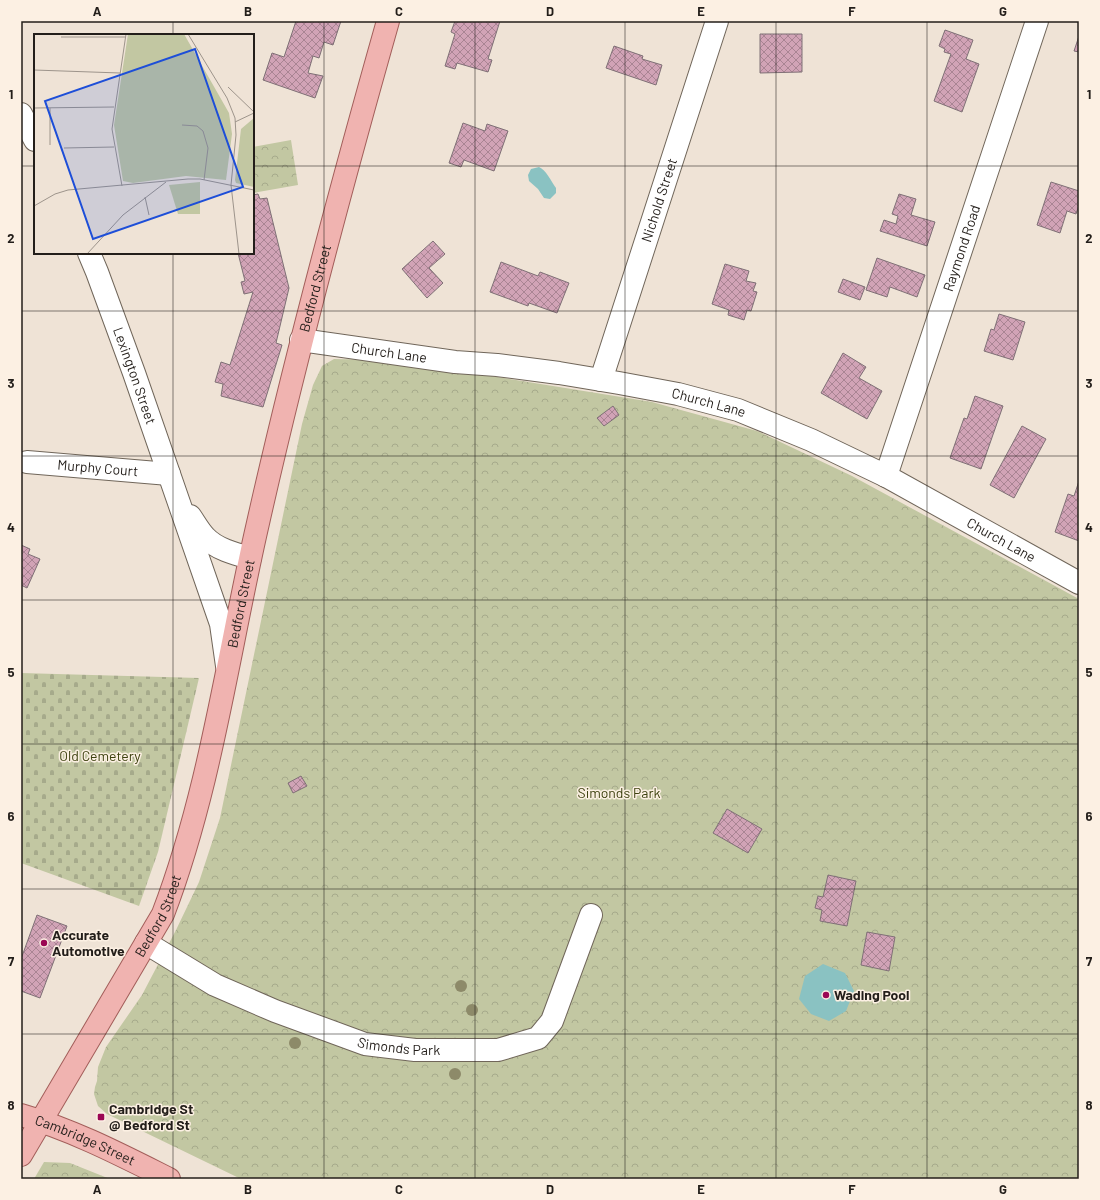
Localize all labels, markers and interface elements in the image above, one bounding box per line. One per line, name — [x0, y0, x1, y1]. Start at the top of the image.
text: A — [93, 3, 102, 19]
text: B — [244, 3, 252, 19]
text: C — [395, 3, 403, 19]
text: D — [546, 3, 554, 19]
text: E — [697, 3, 705, 19]
text: F — [848, 3, 856, 19]
text: G — [999, 3, 1007, 19]
inset map — [34, 34, 254, 254]
text: 1 — [9, 86, 13, 102]
text: 1 — [1087, 86, 1091, 102]
street label: Nichold Street — [637, 156, 680, 244]
street label: Raymond Road — [939, 203, 983, 294]
text: 2 — [7, 230, 15, 246]
text: 2 — [1085, 230, 1093, 246]
street label: Bedford Street — [295, 243, 334, 334]
street label: Lexington Street — [110, 325, 160, 426]
street label: Church Lane — [350, 338, 428, 366]
text: 3 — [7, 375, 15, 391]
text: 3 — [1085, 375, 1093, 391]
street label: Church Lane — [670, 384, 749, 420]
street label: Murphy Court — [57, 456, 139, 479]
street label: Church Lane — [964, 514, 1039, 565]
text: 4 — [7, 519, 15, 535]
text: 4 — [1085, 519, 1093, 535]
street label: Bedford Street — [223, 558, 258, 649]
text: 5 — [7, 664, 15, 680]
text: 5 — [1085, 664, 1093, 680]
park label: Old Cemetery — [59, 747, 141, 764]
park label: Simonds Park — [578, 784, 661, 801]
text: 6 — [8, 808, 15, 824]
text: 6 — [1086, 808, 1093, 824]
street label: Bedford Street — [131, 872, 184, 960]
place label: Accurate Automotive — [52, 926, 125, 959]
marker: Accurate Automotive — [39, 938, 49, 948]
text: 7 — [8, 953, 15, 969]
text: 7 — [1086, 953, 1093, 969]
place label: Wading Pool — [834, 986, 910, 1003]
marker: Wading Pool — [821, 990, 831, 1000]
street label: Simonds Park — [355, 1033, 440, 1058]
text: 8 — [7, 1097, 15, 1113]
text: 8 — [1085, 1097, 1093, 1113]
place label: Cambridge St @ Bedford St — [109, 1100, 193, 1133]
street label: Cambridge Street — [33, 1111, 138, 1169]
marker: Cambridge St @ Bedford St — [96, 1112, 106, 1122]
text: A — [93, 1181, 102, 1197]
text: B — [244, 1181, 252, 1197]
text: C — [395, 1181, 403, 1197]
text: D — [546, 1181, 554, 1197]
text: E — [697, 1181, 705, 1197]
text: F — [848, 1181, 856, 1197]
text: G — [999, 1181, 1007, 1197]

